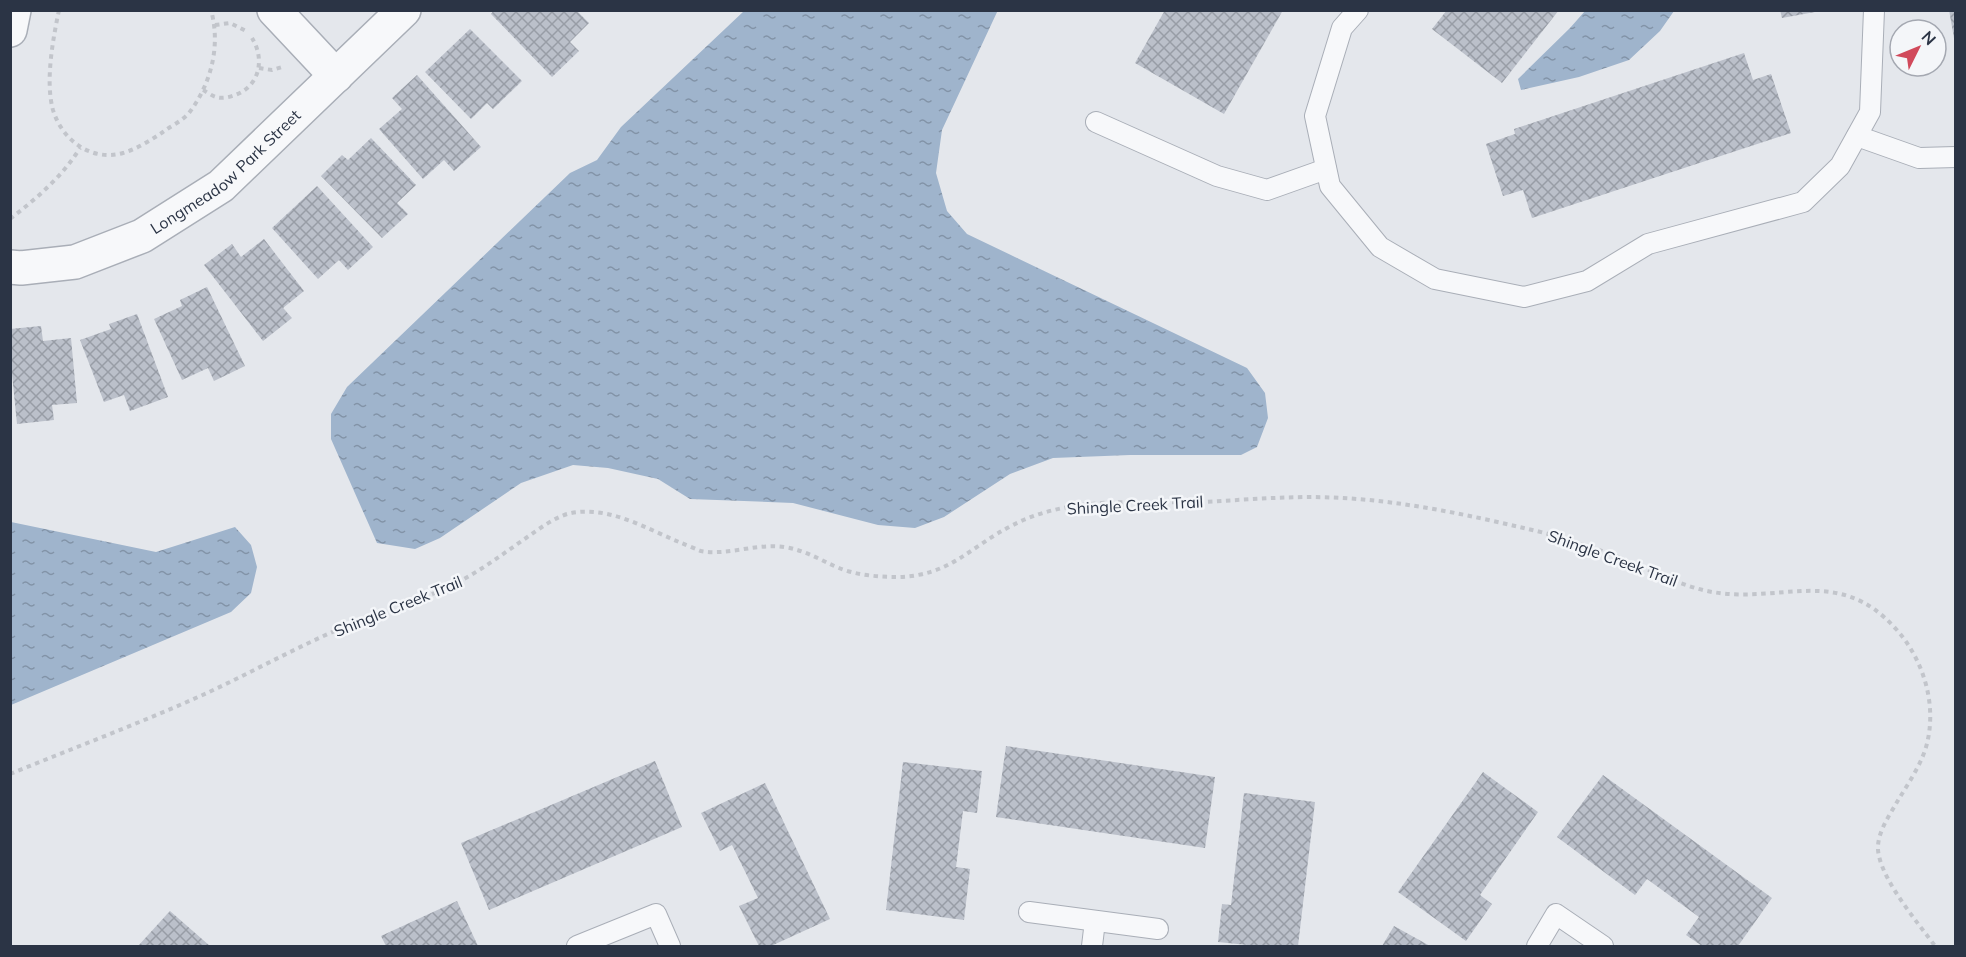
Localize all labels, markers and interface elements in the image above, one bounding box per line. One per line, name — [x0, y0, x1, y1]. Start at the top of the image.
north arrow — [1888, 18, 1948, 78]
text: N — [1918, 27, 1940, 49]
street label: Longmeadow Park Street — [147, 105, 305, 238]
street label: Shingle Creek Trail — [1066, 491, 1204, 519]
street label: Shingle Creek Trail — [1545, 525, 1681, 591]
street label: Shingle Creek Trail — [331, 571, 465, 641]

